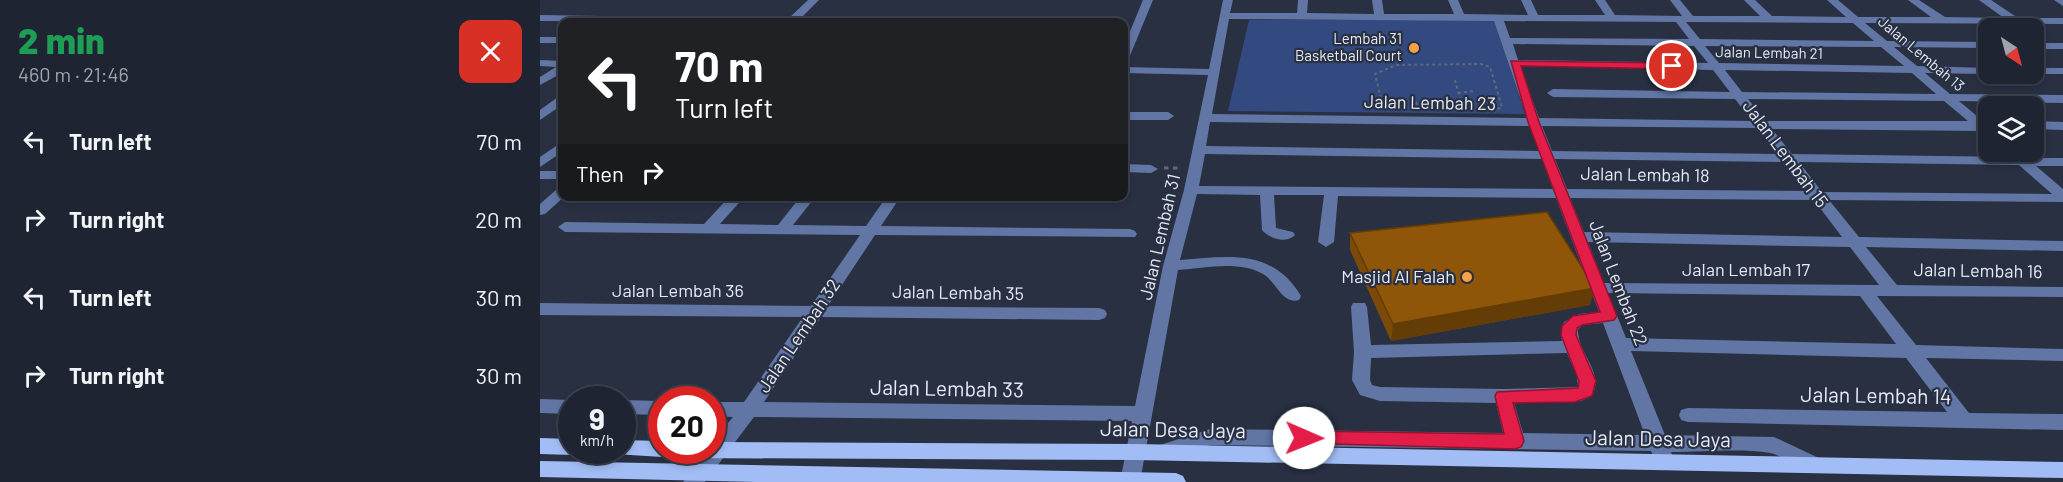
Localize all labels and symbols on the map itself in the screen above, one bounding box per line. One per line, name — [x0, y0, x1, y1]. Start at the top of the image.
street label: Jalan Lembah 13 — [1875, 12, 1969, 95]
north arrow — [1978, 18, 2044, 84]
place label: Lembah 31 Basketball Court — [1295, 29, 1402, 64]
pin — [1646, 40, 1697, 91]
marker: Lembah 31 Basketball Court — [1407, 41, 1421, 55]
street label: Jalan Lembah 21 — [1715, 42, 1823, 62]
street label: Jalan Lembah 23 — [1364, 90, 1496, 114]
street label: Jalan Lembah 15 — [1738, 95, 1833, 211]
street label: Jalan Lembah 18 — [1580, 162, 1710, 186]
street label: Jalan Lembah 31 — [1134, 172, 1184, 302]
street label: Jalan Lembah 22 — [1585, 217, 1653, 348]
street label: Jalan Lembah 17 — [1682, 258, 1811, 280]
street label: Jalan Lembah 16 — [1913, 258, 2043, 282]
place label: Masjid Al Falah — [1341, 265, 1455, 287]
marker: Masjid Al Falah — [1460, 270, 1474, 284]
street label: Jalan Lembah 32 — [752, 275, 844, 396]
street label: Jalan Lembah 36 — [612, 279, 744, 301]
street label: Jalan Lembah 35 — [892, 280, 1024, 304]
street label: Jalan Lembah 33 — [870, 374, 1024, 401]
street label: Jalan Lembah 14 — [1800, 381, 1952, 408]
speed limit sign: 20 — [648, 386, 726, 464]
position arrow — [1272, 406, 1336, 470]
street label: Jalan Desa Jaya — [1100, 415, 1246, 442]
street label: Jalan Desa Jaya — [1585, 424, 1731, 451]

